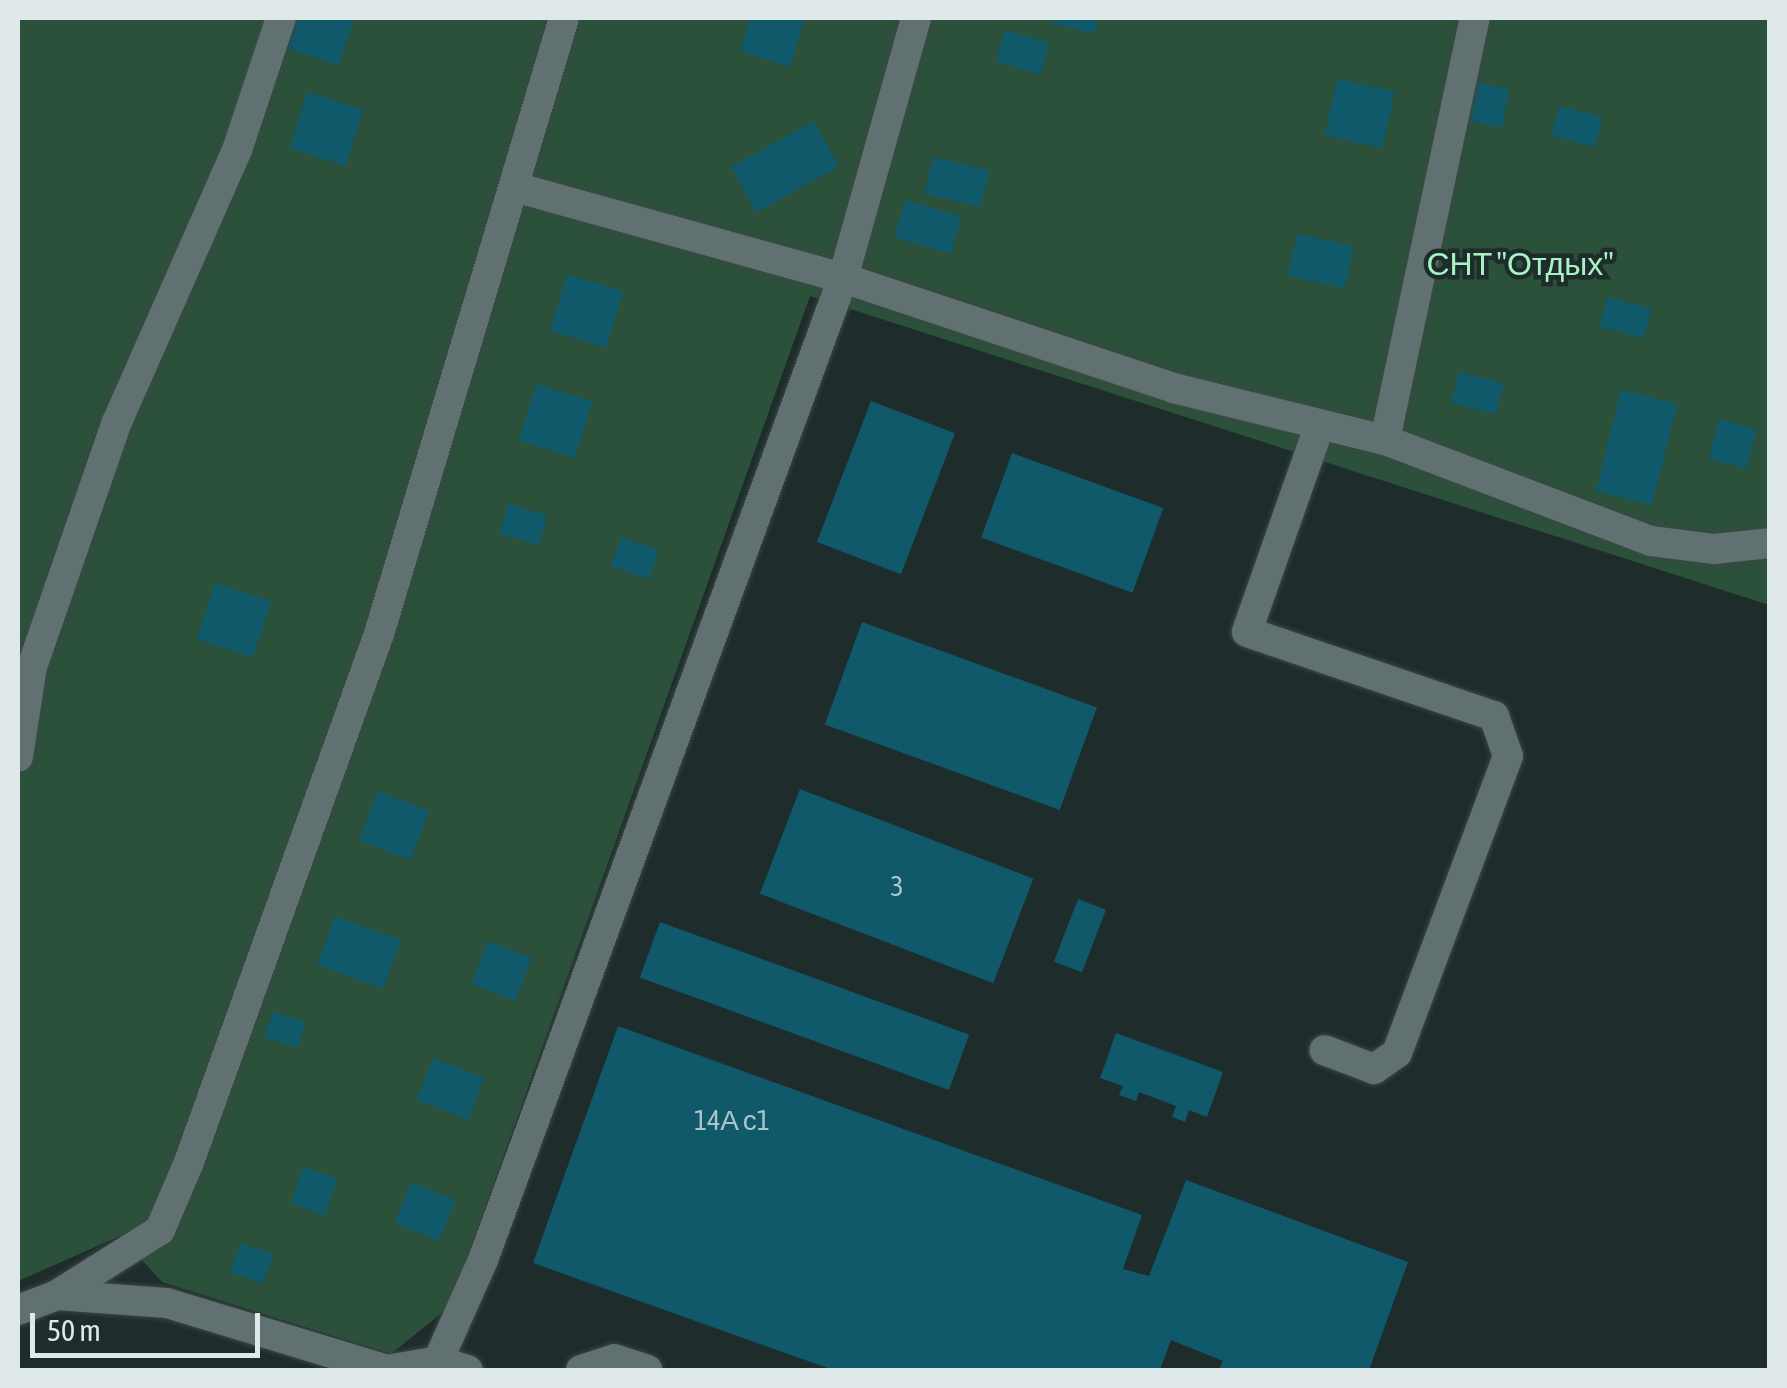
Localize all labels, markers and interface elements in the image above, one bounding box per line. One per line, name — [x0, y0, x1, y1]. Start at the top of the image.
park label: СНТ "Отдых" — [1426, 245, 1614, 283]
house number: 3 — [890, 869, 904, 903]
house number: 14А с1 — [694, 1103, 770, 1137]
scale bar — [35, 1293, 265, 1355]
text: 50 m — [47, 1313, 101, 1347]

